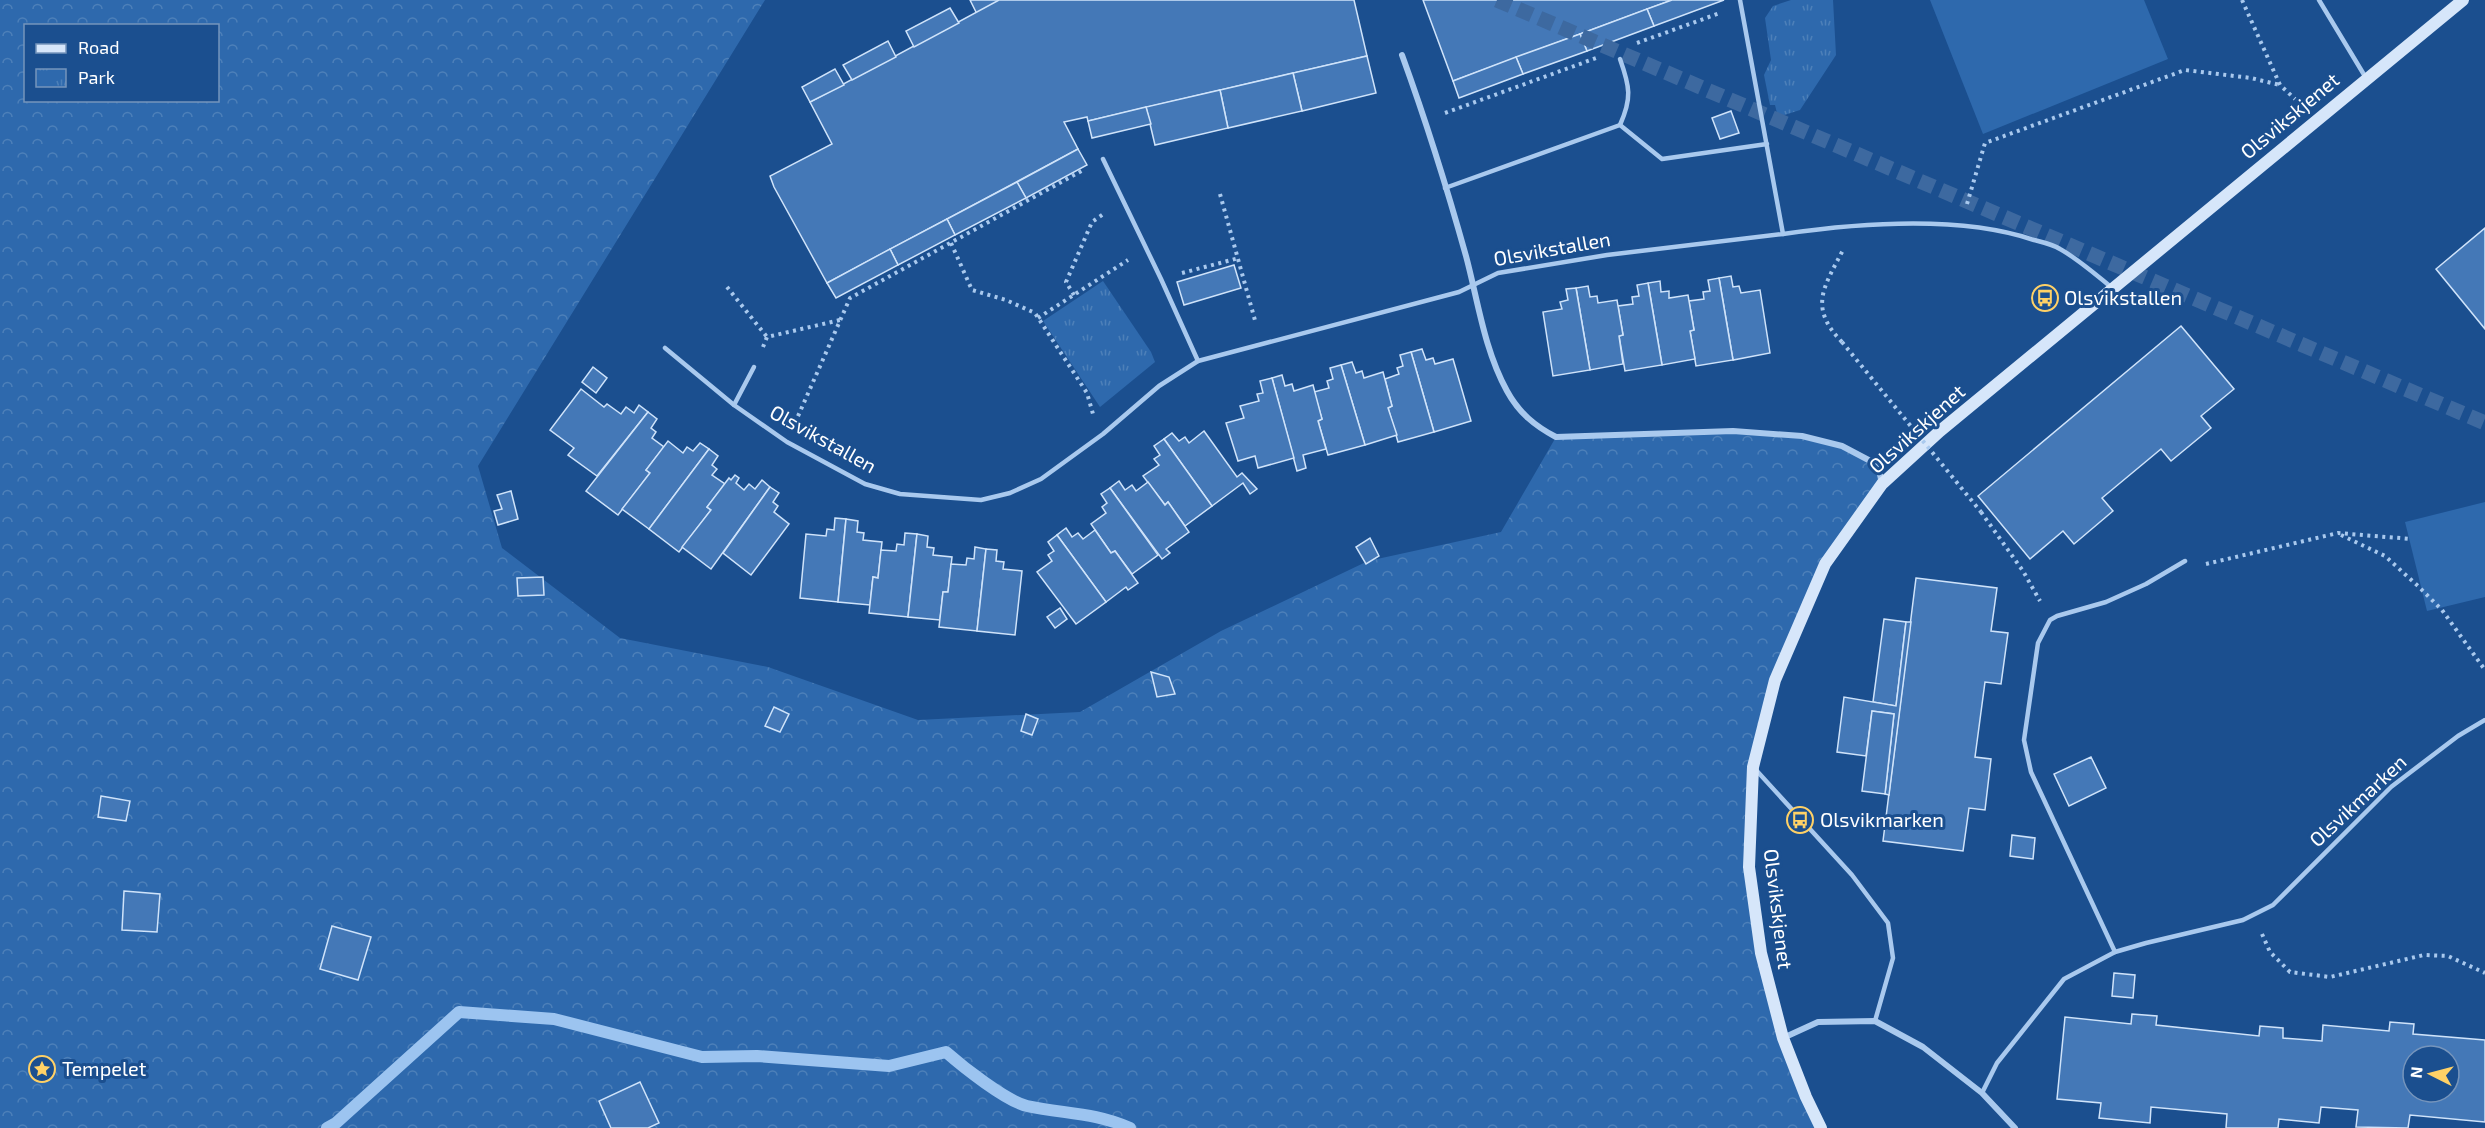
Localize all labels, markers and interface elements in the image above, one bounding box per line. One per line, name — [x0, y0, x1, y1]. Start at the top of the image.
legend — [24, 24, 219, 102]
text: Road — [78, 36, 119, 58]
text: Park — [78, 66, 115, 88]
street label: Olsvikskjenet — [2235, 67, 2344, 163]
street label: Olsvikstallen — [1492, 226, 1612, 270]
bus stop icon: Olsvikstallen — [2030, 283, 2060, 313]
place label: Olsvikstallen — [2064, 285, 2182, 309]
street label: Olsvikskjenet — [1863, 379, 1970, 478]
street label: Olsvikstallen — [766, 399, 881, 477]
street label: Olsvikmarken — [2304, 749, 2411, 851]
bus stop icon: Olsvikmarken — [1785, 805, 1815, 835]
place label: Olsvikmarken — [1820, 807, 1944, 831]
street label: Olsvikskjenet — [1760, 847, 1798, 971]
north arrow — [2401, 1044, 2461, 1104]
place icon: Tempelet — [27, 1054, 57, 1084]
place label: Tempelet — [62, 1056, 147, 1080]
text: N — [2406, 1066, 2426, 1079]

